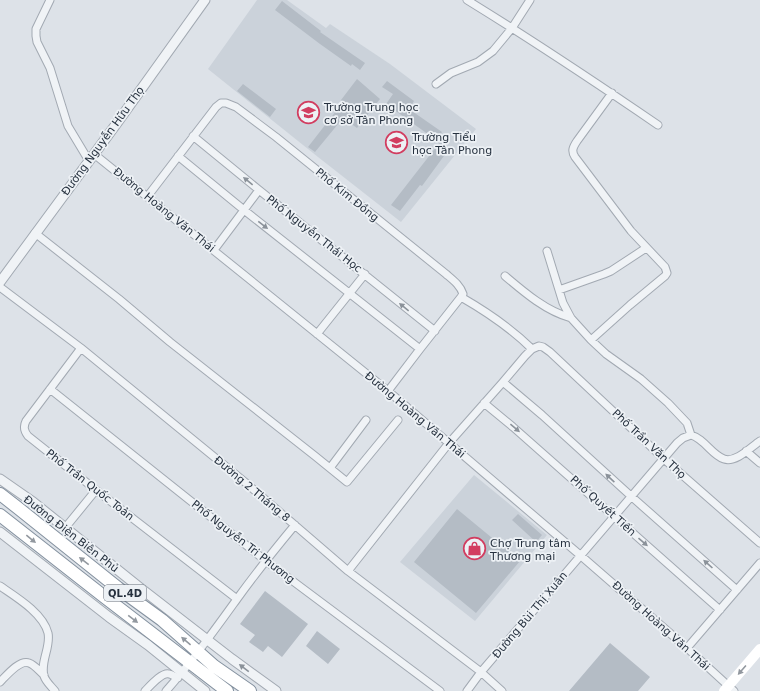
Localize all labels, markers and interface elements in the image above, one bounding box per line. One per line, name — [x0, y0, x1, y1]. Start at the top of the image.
street label: Đường Nguyễn Hữu Thọ — [59, 84, 147, 198]
school or university icon: Trường Trung học cơ sở Tân Phong — [295, 100, 321, 126]
place label: Trường Trung học cơ sở Tân Phong — [323, 101, 419, 127]
school or university icon: Trường Tiểu học Tân Phong — [384, 130, 410, 156]
place label: Trường Tiểu học Tân Phong — [411, 131, 492, 157]
street label: Đường Hoàng Văn Thái — [111, 165, 217, 255]
street label: Phố Kim Đồng — [313, 166, 381, 224]
one-way arrow — [243, 177, 254, 186]
street label: Phố Nguyễn Thái Học — [264, 193, 364, 275]
one-way arrow — [257, 221, 268, 229]
one-way arrow — [399, 302, 410, 311]
street label: Đường Hoàng Văn Thái — [362, 369, 468, 461]
street label: Phố Trần Văn Thọ — [610, 407, 689, 482]
one-way arrow — [509, 423, 520, 432]
street label: Phố Trần Quốc Toản — [43, 447, 137, 523]
street label: Đường 2 Tháng 8 — [211, 453, 293, 525]
street label: Phố Quyết Tiến — [568, 473, 638, 539]
one-way arrow — [605, 473, 615, 482]
street label: Đường Điện Biên Phủ — [21, 493, 121, 575]
street label: Phố Nguyễn Tri Phương — [189, 498, 297, 586]
one-way arrow — [25, 535, 36, 544]
shop icon: Chợ Trung tâm Thương mại — [461, 536, 487, 562]
place label: Chợ Trung tâm Thương mại — [489, 537, 571, 563]
one-way arrow — [638, 537, 648, 547]
one-way arrow — [79, 556, 90, 565]
one-way arrow — [702, 559, 713, 568]
street label: Đường Bùi Thị Xuân — [490, 569, 570, 661]
street label: Đường Hoàng Văn Thái — [609, 579, 713, 673]
road number: QL.4D — [104, 585, 146, 601]
one-way arrow — [128, 615, 139, 623]
one-way arrow — [181, 637, 192, 646]
one-way arrow — [239, 664, 249, 672]
one-way arrow — [738, 666, 747, 675]

